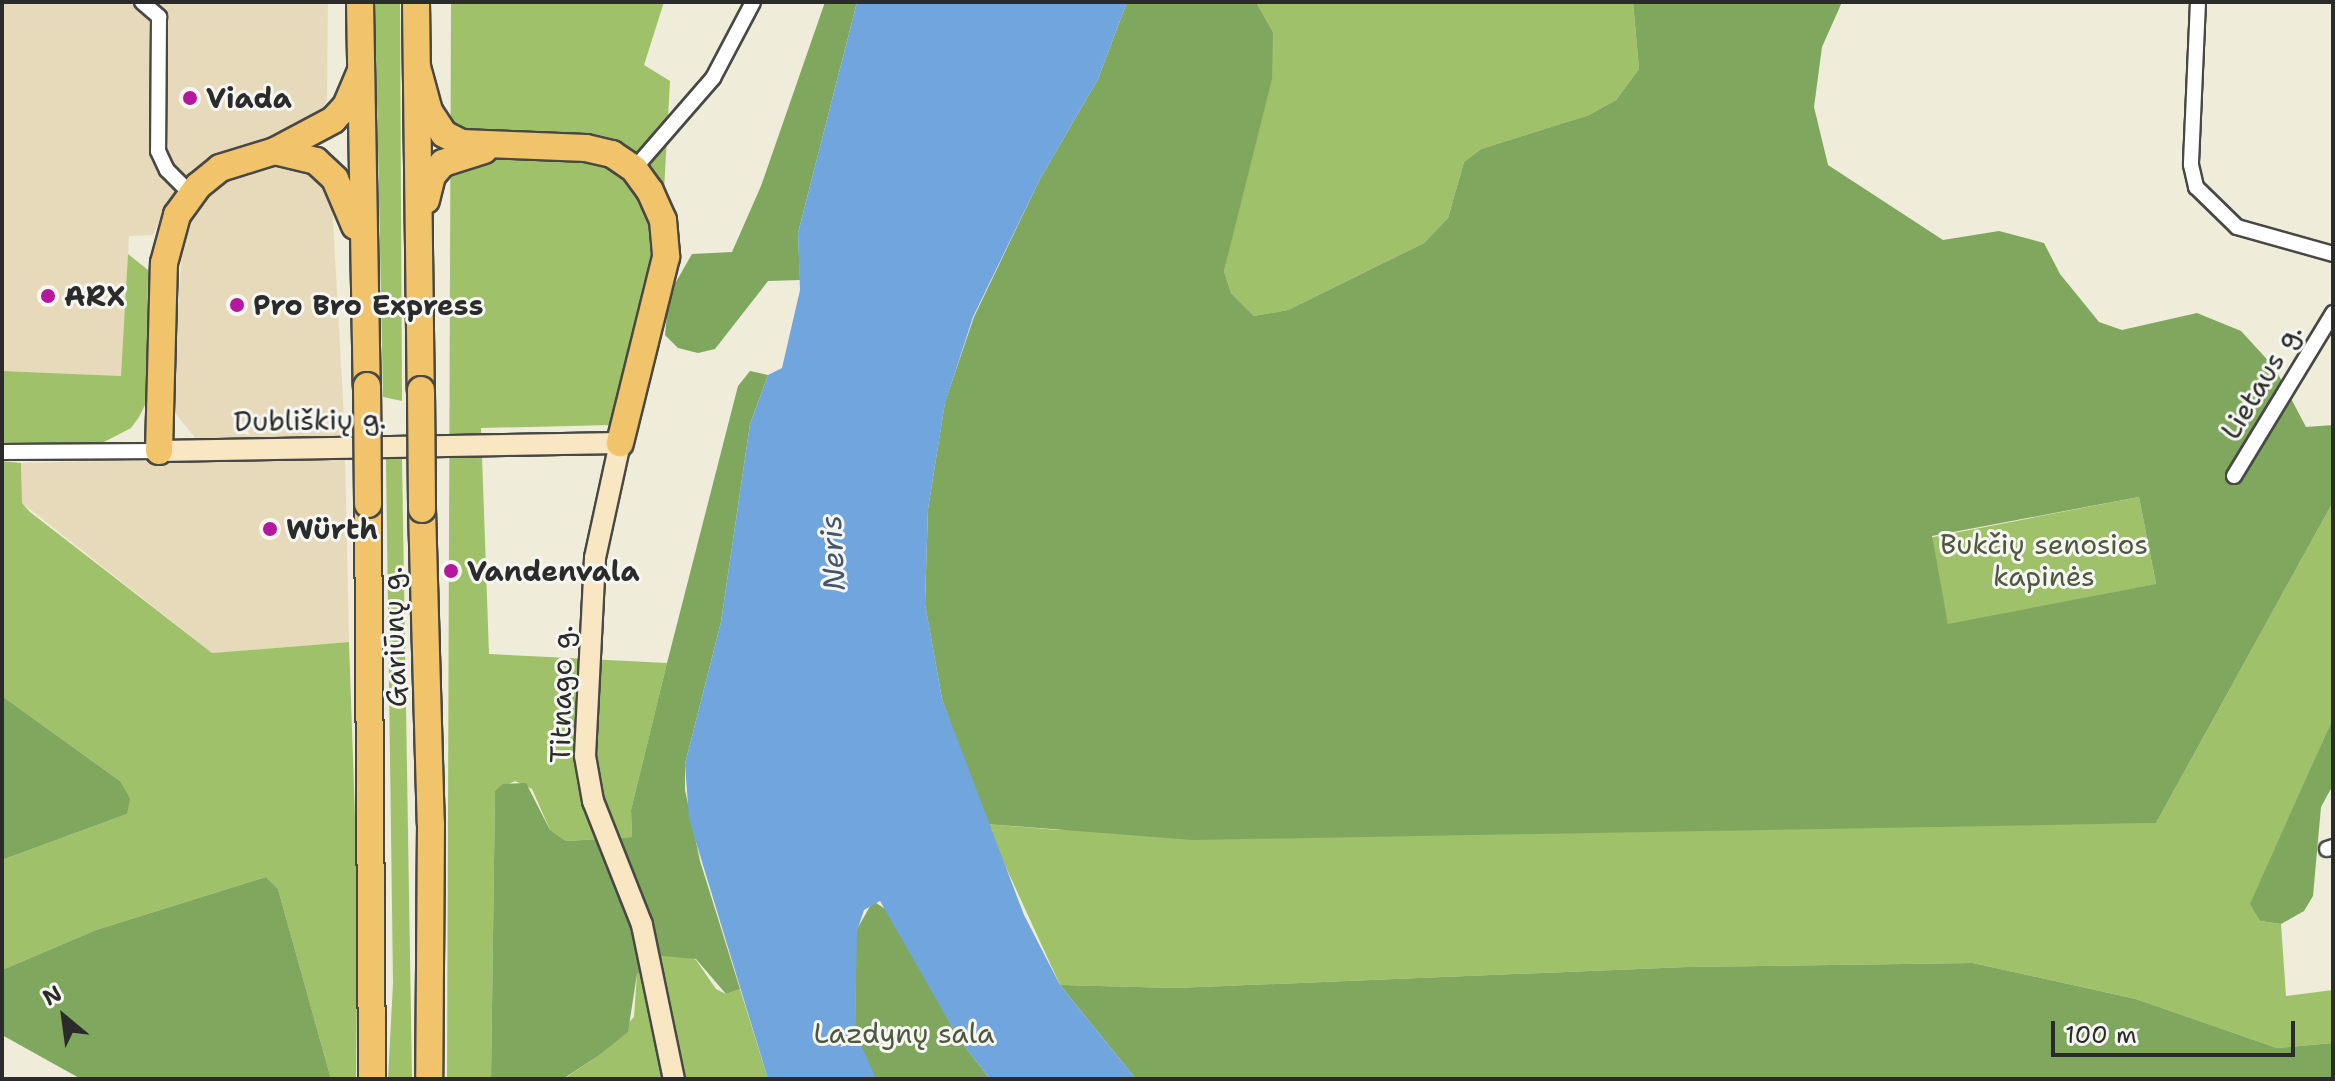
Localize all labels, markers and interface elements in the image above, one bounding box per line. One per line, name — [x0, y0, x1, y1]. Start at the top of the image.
place label: Viada — [206, 81, 292, 115]
marker: Viada — [181, 89, 199, 107]
place label: ARX — [64, 279, 125, 313]
marker: ARX — [39, 287, 57, 305]
place label: Pro Bro Express — [253, 288, 483, 322]
marker: Pro Bro Express — [228, 296, 246, 314]
street label: Lietaus g. — [2213, 317, 2309, 445]
street label: Dubliškių g. — [233, 402, 387, 438]
place label: Würth — [286, 512, 378, 546]
water label: Neris — [813, 514, 853, 592]
marker: Würth — [261, 520, 279, 538]
park label: Bukčių senosios kapinės — [1940, 527, 2148, 593]
place label: Vandenvala — [467, 554, 640, 588]
marker: Vandenvala — [442, 562, 460, 580]
street label: Gariūnų g. — [375, 566, 413, 708]
street label: Titnago g. — [543, 625, 579, 763]
north arrow — [24, 977, 104, 1057]
text: N — [37, 979, 67, 1012]
scale bar — [2055, 1005, 2299, 1055]
park label: Lazdynų sala — [814, 1016, 994, 1050]
text: 100 m — [2065, 1019, 2137, 1051]

